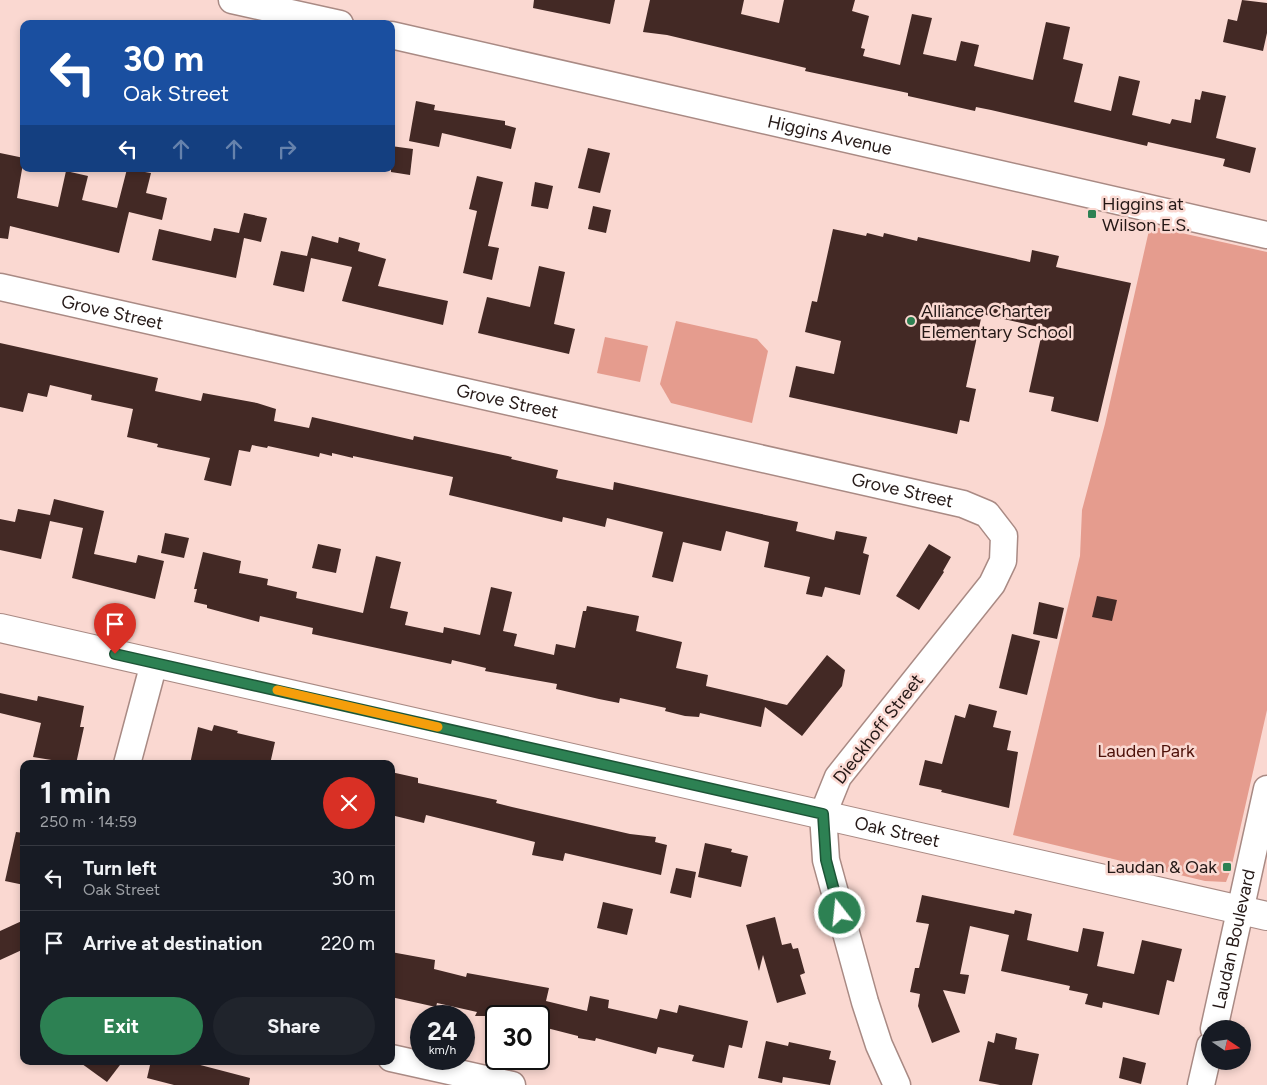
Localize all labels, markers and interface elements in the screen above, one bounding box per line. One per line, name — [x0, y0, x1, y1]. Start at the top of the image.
text: 30 m — [123, 38, 204, 80]
icon: left — [40, 40, 105, 105]
text: Oak Street — [123, 80, 229, 107]
street label: Higgins Avenue — [765, 110, 894, 160]
icon: left — [114, 135, 142, 163]
icon: ahead — [167, 135, 195, 163]
icon: ahead — [220, 135, 248, 163]
icon: right — [273, 135, 301, 163]
place label: Higgins at Wilson E.S. — [1102, 193, 1190, 236]
marker: Higgins at Wilson E.S. — [1086, 208, 1098, 220]
street label: Grove Street — [59, 290, 165, 334]
place label: Alliance Charter Elementary School — [921, 300, 1072, 343]
marker: Alliance Charter Elementary School — [905, 315, 917, 327]
street label: Grove Street — [454, 379, 561, 423]
street label: Grove Street — [849, 468, 956, 513]
pin — [94, 603, 136, 654]
icon: arrive — [101, 610, 129, 638]
street label: Dieckhoff Street — [828, 669, 928, 788]
park label: Lauden Park — [1097, 740, 1195, 762]
text: 1 min — [40, 774, 111, 811]
button: close — [323, 777, 375, 829]
text: 250 m · 14:59 — [40, 812, 137, 831]
street label: Oak Street — [852, 812, 942, 852]
place label: Laudan & Oak — [1106, 856, 1217, 878]
text: Turn left — [83, 857, 157, 880]
marker: Laudan & Oak — [1221, 861, 1233, 873]
icon: left — [40, 864, 68, 892]
text: 30 m — [332, 867, 375, 890]
street label: Laudan Boulevard — [1208, 867, 1260, 1011]
text: Oak Street — [83, 880, 160, 899]
position arrow — [813, 886, 865, 938]
icon: arrive — [40, 929, 68, 957]
text: Arrive at destination — [83, 932, 262, 955]
text: 220 m — [321, 932, 375, 955]
button: Exit — [40, 997, 203, 1055]
button: Share — [213, 997, 375, 1055]
speed limit sign: 30 — [485, 1005, 550, 1070]
text: 24 — [427, 1016, 458, 1046]
north arrow — [1201, 1020, 1251, 1070]
map controls — [1201, 1020, 1251, 1070]
text: km/h — [429, 1043, 456, 1057]

